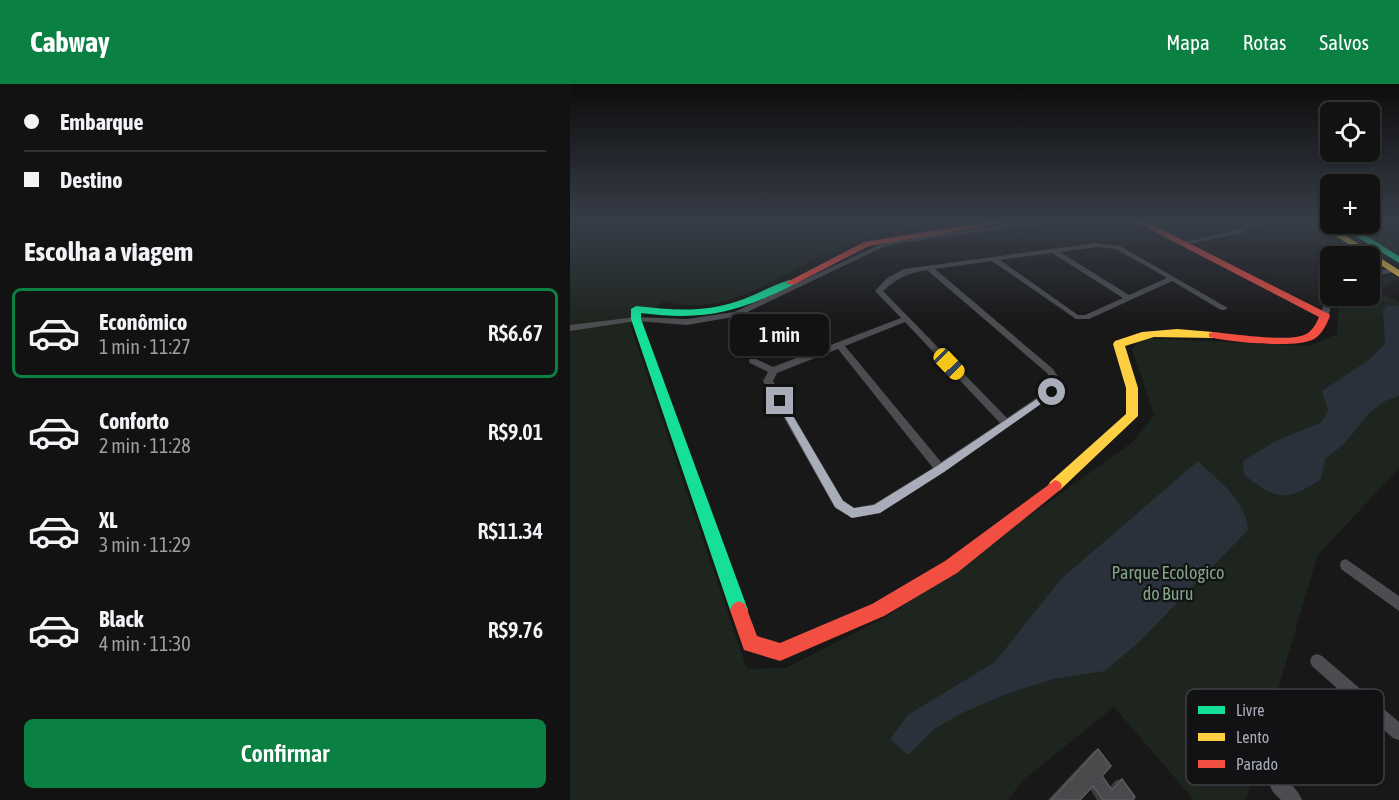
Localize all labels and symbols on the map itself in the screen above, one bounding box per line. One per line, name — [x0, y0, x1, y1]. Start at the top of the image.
callout: 1 min — [730, 314, 830, 356]
car — [930, 345, 968, 383]
route start — [1038, 378, 1065, 405]
route end — [766, 387, 793, 414]
park label: Parque Ecologico do Buru — [1112, 562, 1224, 604]
legend — [1186, 689, 1384, 785]
text: Livre — [1236, 701, 1264, 719]
text: Lento — [1236, 728, 1269, 746]
text: Parado — [1236, 755, 1278, 773]

